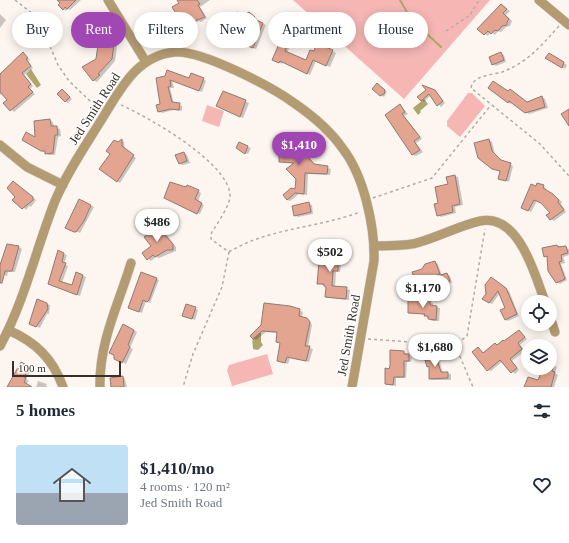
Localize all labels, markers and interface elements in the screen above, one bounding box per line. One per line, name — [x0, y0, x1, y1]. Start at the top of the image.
chip: Buy — [12, 12, 63, 48]
chip: Rent — [71, 12, 126, 48]
chip: Filters — [134, 12, 198, 48]
chip: New — [206, 12, 260, 48]
chip: Apartment — [268, 12, 356, 48]
chip: House — [364, 12, 428, 48]
street label: Jed Smith Road — [66, 69, 123, 147]
pin: $1,410 — [266, 132, 332, 166]
text: $1,410 — [281, 137, 317, 152]
pin: $486 — [133, 209, 181, 243]
text: $486 — [144, 214, 170, 229]
pin: $502 — [306, 239, 354, 273]
text: $502 — [317, 244, 343, 259]
pin: $1,170 — [390, 275, 456, 309]
text: $1,170 — [405, 280, 441, 295]
street label: Jed Smith Road — [334, 293, 363, 377]
map controls — [521, 295, 557, 375]
button: locate — [521, 295, 557, 331]
pin: $1,680 — [402, 334, 468, 368]
text: $1,680 — [417, 339, 453, 354]
button: layers — [521, 339, 557, 375]
scale bar — [12, 359, 121, 378]
text: 100 m — [18, 362, 46, 374]
icon: filters — [531, 400, 553, 422]
text: 5 homes — [16, 401, 75, 420]
text: $1,410/mo — [140, 459, 214, 478]
icon: home — [48, 461, 96, 509]
icon: heart — [531, 474, 553, 496]
text: 4 rooms · 120 m² — [140, 479, 230, 494]
text: Jed Smith Road — [140, 495, 222, 510]

